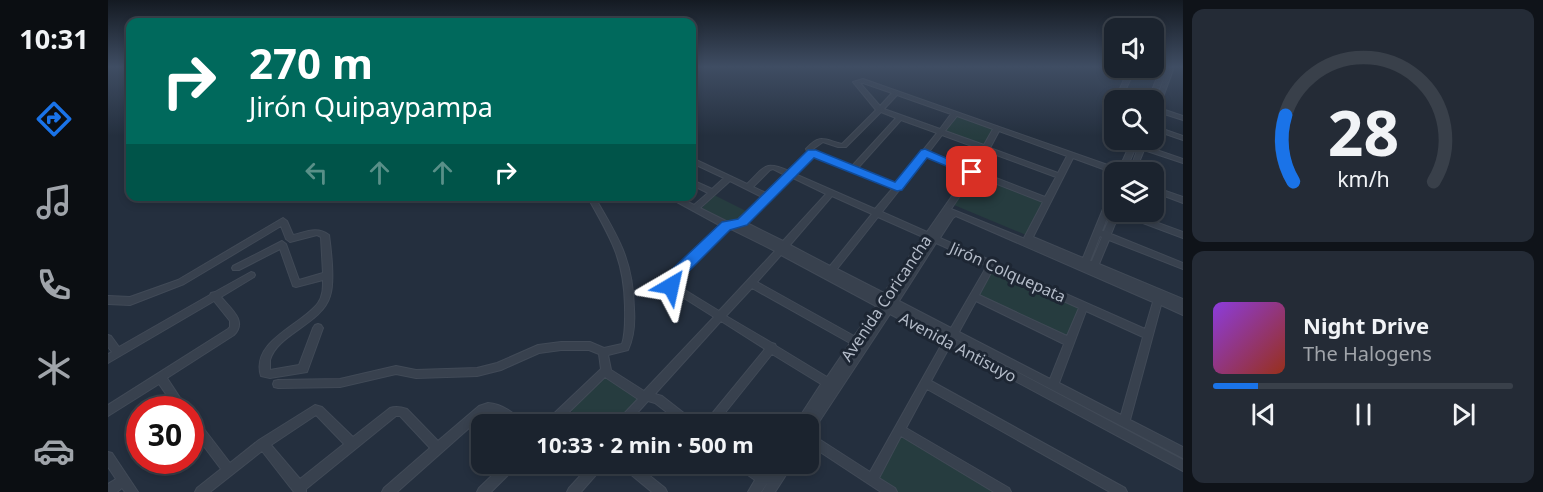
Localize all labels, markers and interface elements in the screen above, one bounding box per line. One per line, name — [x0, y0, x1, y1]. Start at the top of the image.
map controls — [1104, 18, 1164, 222]
button: sound — [1104, 18, 1164, 78]
text: 10:31 — [19, 20, 89, 57]
text: 270 m — [249, 34, 373, 91]
icon: right — [150, 42, 228, 120]
text: Jirón Quipaypampa — [249, 88, 493, 125]
text: 28 — [1327, 89, 1399, 174]
button: search — [1104, 90, 1164, 150]
icon: directions — [33, 98, 75, 140]
pin — [946, 146, 997, 197]
icon: arrive — [955, 155, 988, 188]
icon: left — [300, 156, 333, 189]
icon: ahead — [363, 156, 396, 189]
icon: ahead — [426, 156, 459, 189]
icon: right — [489, 156, 522, 189]
button: layers — [1104, 162, 1164, 222]
text: km/h — [1337, 165, 1389, 194]
icon: music — [33, 181, 75, 223]
street label: Avenida Coricancha — [836, 231, 936, 365]
street label: Jirón Colquepata — [945, 236, 1069, 307]
position arrow — [639, 254, 703, 318]
icon: phone — [33, 264, 75, 306]
street label: Avenida Antisuyo — [896, 307, 1020, 387]
text: Night Drive — [1303, 310, 1429, 340]
text: The Halogens — [1303, 340, 1432, 367]
icon: climate — [33, 347, 75, 389]
speed limit sign: 30 — [126, 396, 204, 474]
icon: previous — [1247, 398, 1280, 431]
icon: pause — [1347, 398, 1380, 431]
icon: next — [1447, 398, 1480, 431]
text: 10:33 · 2 min · 500 m — [536, 429, 754, 459]
icon: car — [33, 430, 75, 472]

